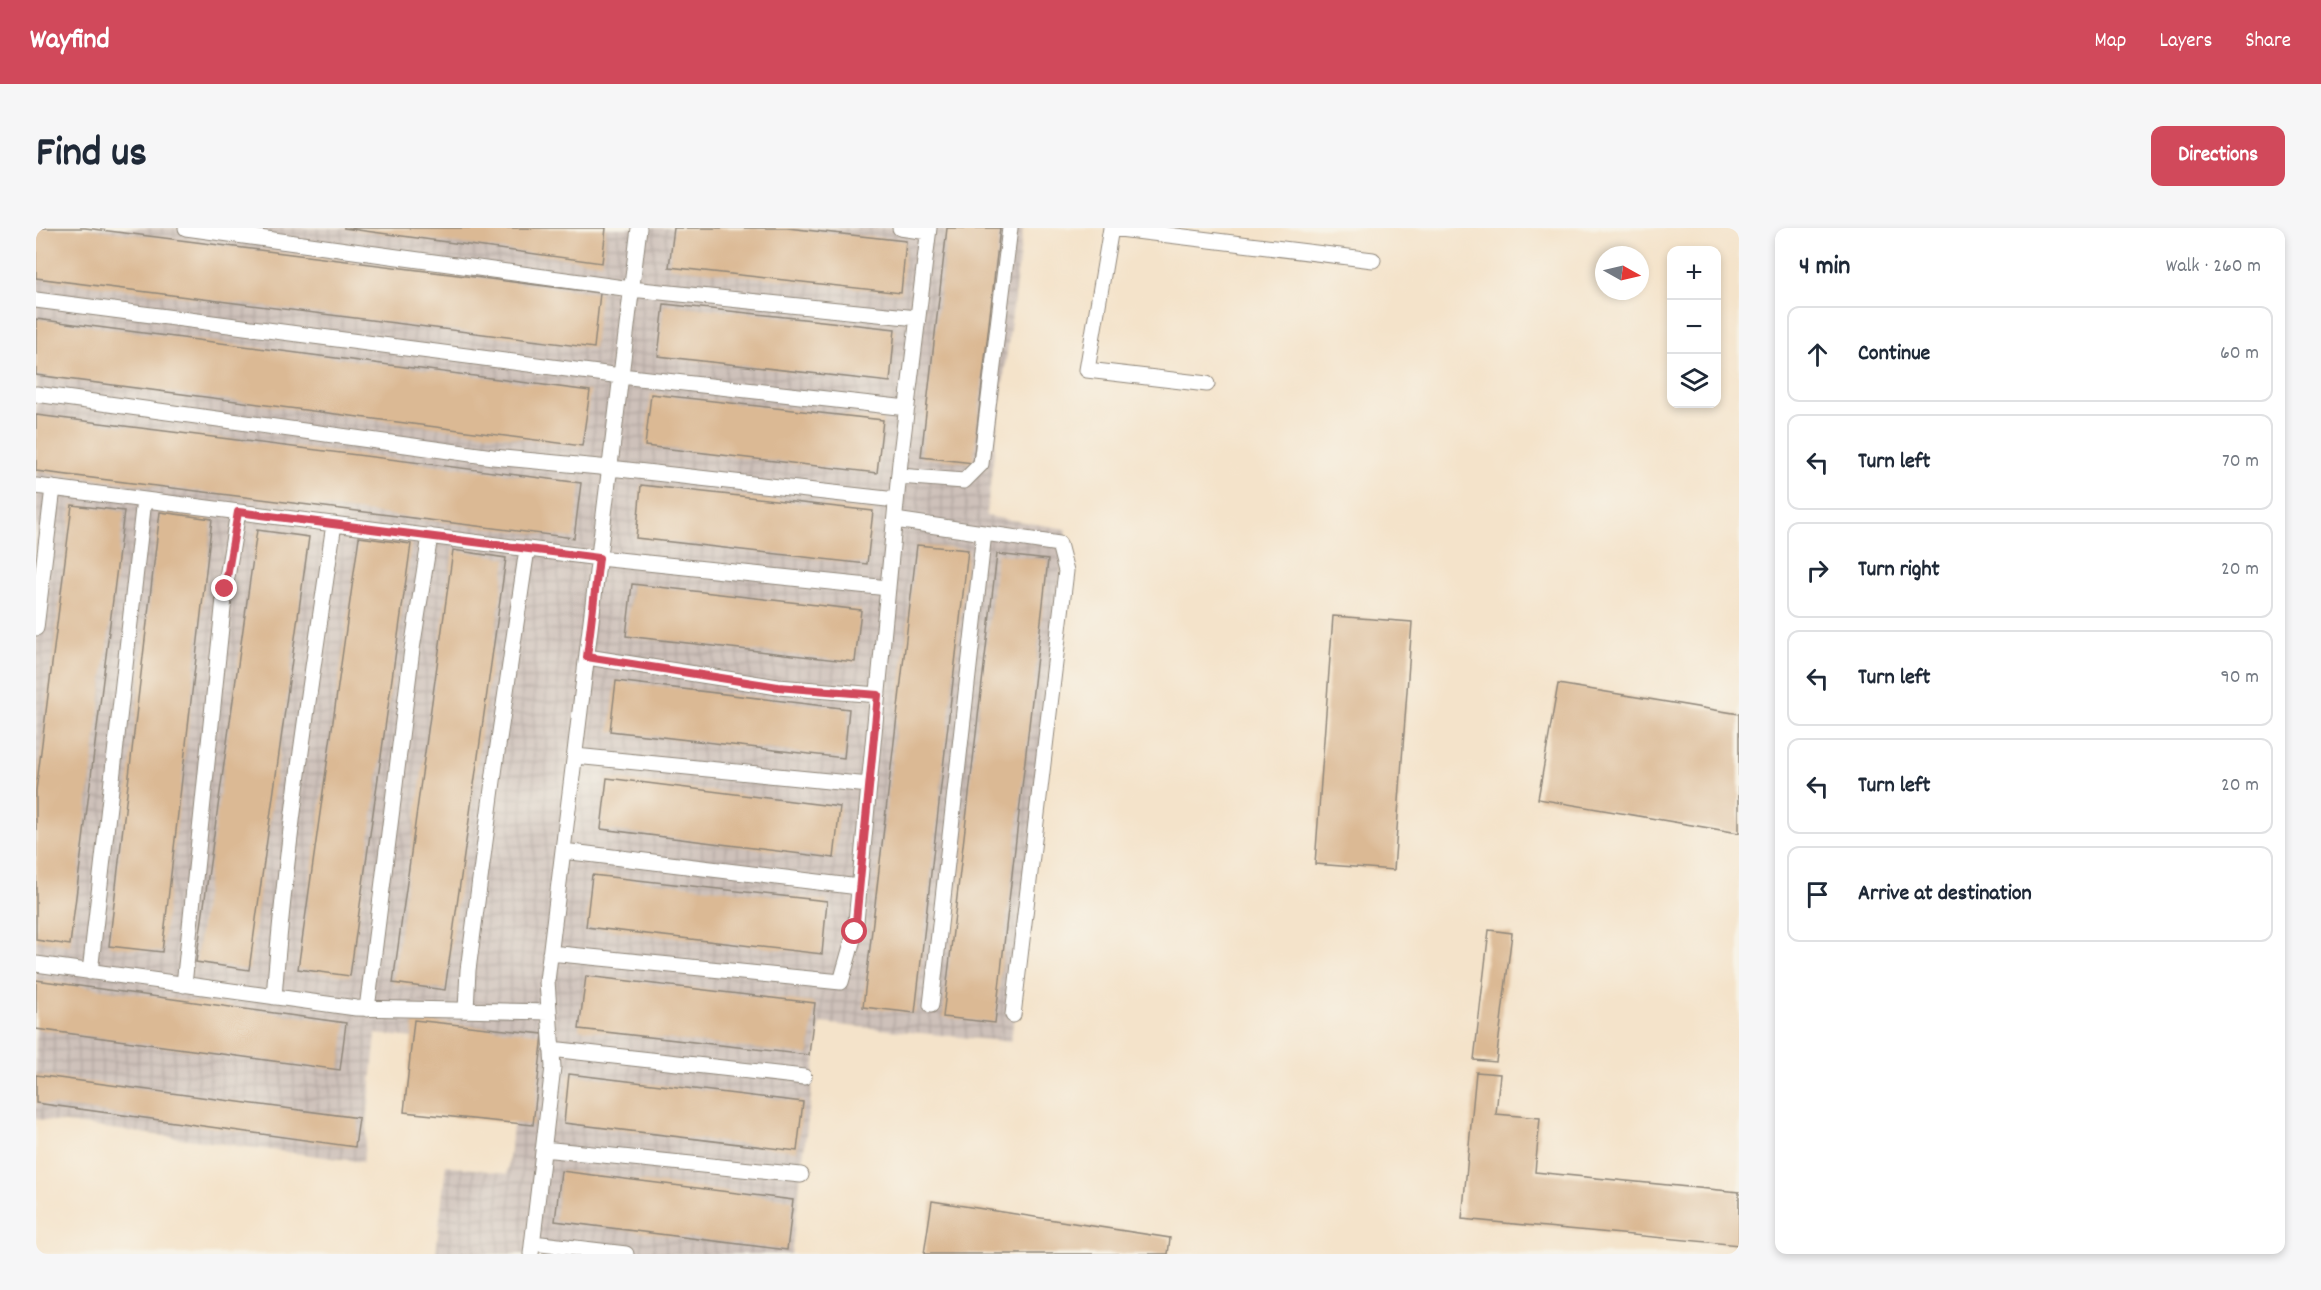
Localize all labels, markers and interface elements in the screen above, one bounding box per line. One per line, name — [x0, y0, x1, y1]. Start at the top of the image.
text: Wayfind — [30, 22, 110, 62]
text: Map — [2095, 27, 2126, 57]
text: Layers — [2159, 27, 2212, 57]
text: Share — [2245, 27, 2291, 57]
text: Find us — [36, 126, 147, 186]
button: Directions — [2151, 126, 2285, 186]
north arrow — [1595, 246, 1649, 300]
map controls — [1667, 246, 1721, 408]
button: + — [1667, 246, 1721, 300]
text: 4 min — [1799, 249, 1850, 286]
text: Walk · 260 m — [2166, 253, 2261, 281]
button: − — [1667, 300, 1721, 354]
icon: ahead — [1801, 338, 1834, 371]
text: Continue — [1858, 339, 1930, 370]
text: 60 m — [2220, 340, 2259, 368]
button: layers — [1667, 354, 1721, 408]
icon: left — [1801, 446, 1834, 479]
text: Turn left — [1858, 447, 1930, 478]
text: 70 m — [2222, 448, 2259, 476]
icon: right — [1801, 554, 1834, 587]
text: Turn right — [1858, 555, 1940, 586]
text: 20 m — [2221, 556, 2259, 584]
route end — [211, 575, 237, 601]
icon: left — [1801, 662, 1834, 695]
text: Turn left — [1858, 663, 1930, 694]
text: 90 m — [2221, 664, 2259, 692]
icon: left — [1801, 770, 1834, 803]
text: Turn left — [1858, 771, 1930, 802]
text: 20 m — [2221, 772, 2259, 800]
icon: arrive — [1801, 878, 1834, 911]
text: Arrive at destination — [1858, 879, 2032, 910]
route start — [841, 918, 867, 944]

